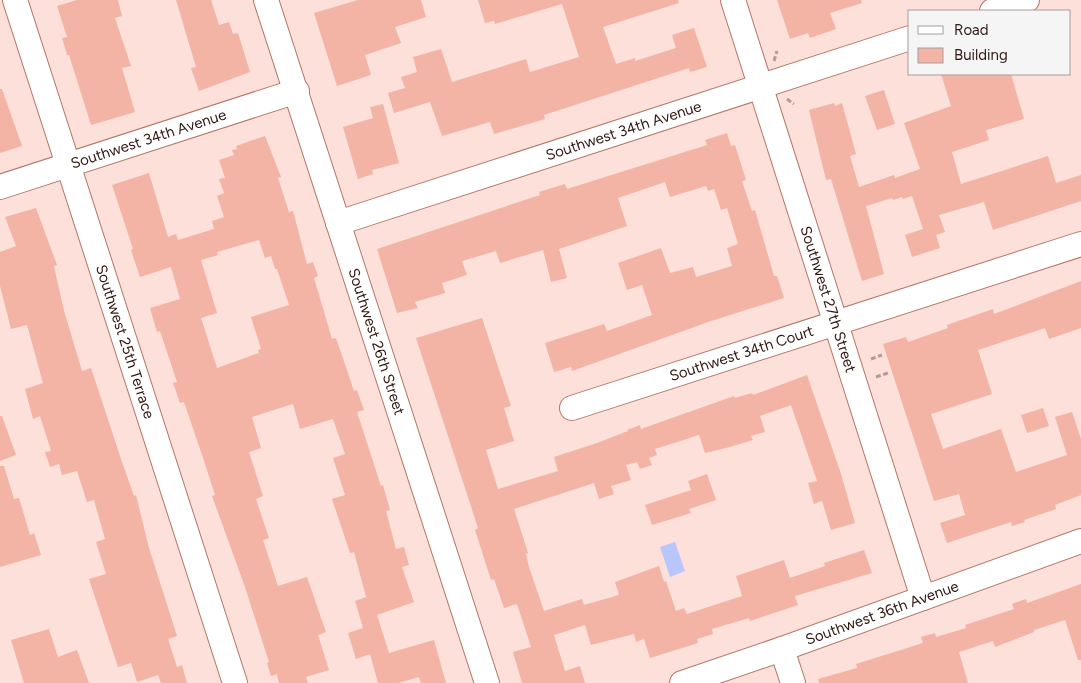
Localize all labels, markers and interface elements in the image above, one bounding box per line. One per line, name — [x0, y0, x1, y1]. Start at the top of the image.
legend — [908, 10, 1071, 75]
text: Road — [954, 21, 989, 39]
text: Building — [954, 46, 1008, 64]
street label: Southwest 34th Avenue — [543, 97, 704, 164]
street label: Southwest 34th Avenue — [68, 105, 229, 173]
street label: Southwest 27th Street — [796, 224, 860, 375]
street label: Southwest 25th Terrace — [92, 262, 158, 421]
street label: Southwest 26th Street — [344, 266, 409, 417]
street label: Southwest 34th Court — [667, 322, 816, 385]
street label: Southwest 36th Avenue — [803, 577, 961, 649]

